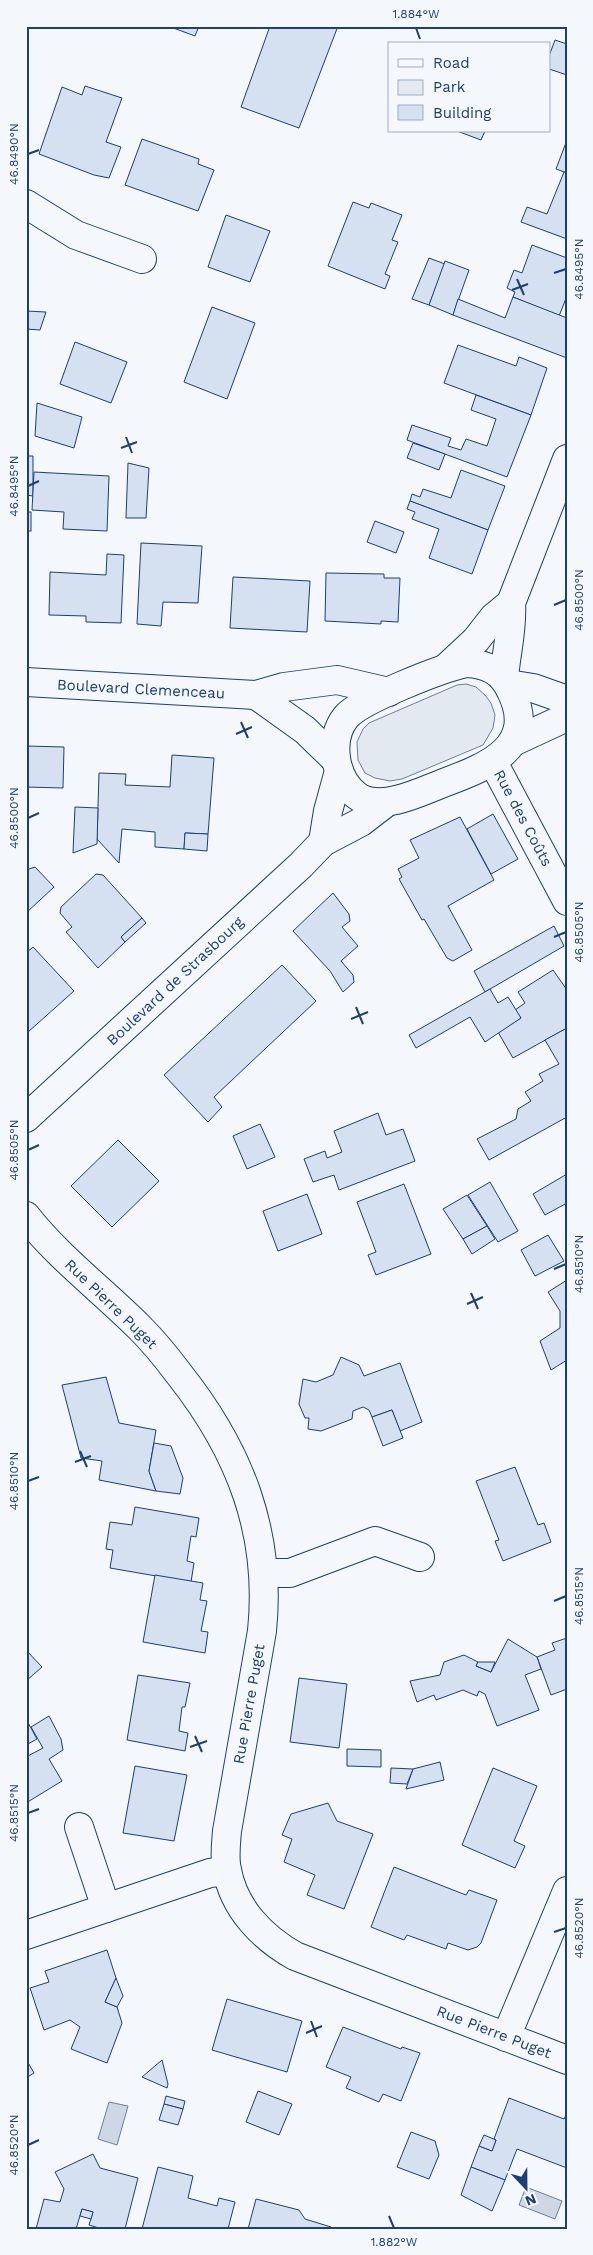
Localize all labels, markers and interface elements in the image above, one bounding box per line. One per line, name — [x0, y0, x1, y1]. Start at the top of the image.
text: 1.884°W — [392, 7, 440, 21]
legend — [388, 42, 550, 132]
text: Road — [433, 54, 470, 72]
text: Park — [433, 78, 466, 96]
text: Building — [433, 104, 491, 122]
text: 46.8490°N — [7, 123, 21, 185]
text: 46.8495°N — [572, 238, 586, 300]
text: 46.8495°N — [7, 455, 21, 517]
text: 46.8500°N — [572, 569, 586, 631]
street label: Boulevard Clemenceau — [57, 676, 225, 702]
street label: Rue des Coûts — [490, 767, 556, 869]
text: 46.8500°N — [7, 787, 21, 849]
text: 46.8505°N — [572, 902, 586, 962]
street label: Boulevard de Strasbourg — [103, 913, 247, 1049]
text: 46.8505°N — [7, 1120, 21, 1180]
text: 46.8510°N — [572, 1235, 586, 1293]
street label: Rue Pierre Puget — [61, 1255, 161, 1353]
text: 46.8510°N — [7, 1452, 21, 1510]
text: 46.8515°N — [572, 1567, 586, 1625]
street label: Rue Pierre Puget — [230, 1642, 269, 1765]
text: 46.8515°N — [7, 1784, 21, 1842]
text: 46.8520°N — [572, 1898, 586, 1959]
street label: Rue Pierre Puget — [434, 2002, 555, 2062]
text: 46.8520°N — [7, 2115, 21, 2176]
north arrow — [500, 2162, 550, 2212]
text: N — [523, 2191, 539, 2209]
text: 1.882°W — [371, 2235, 418, 2249]

